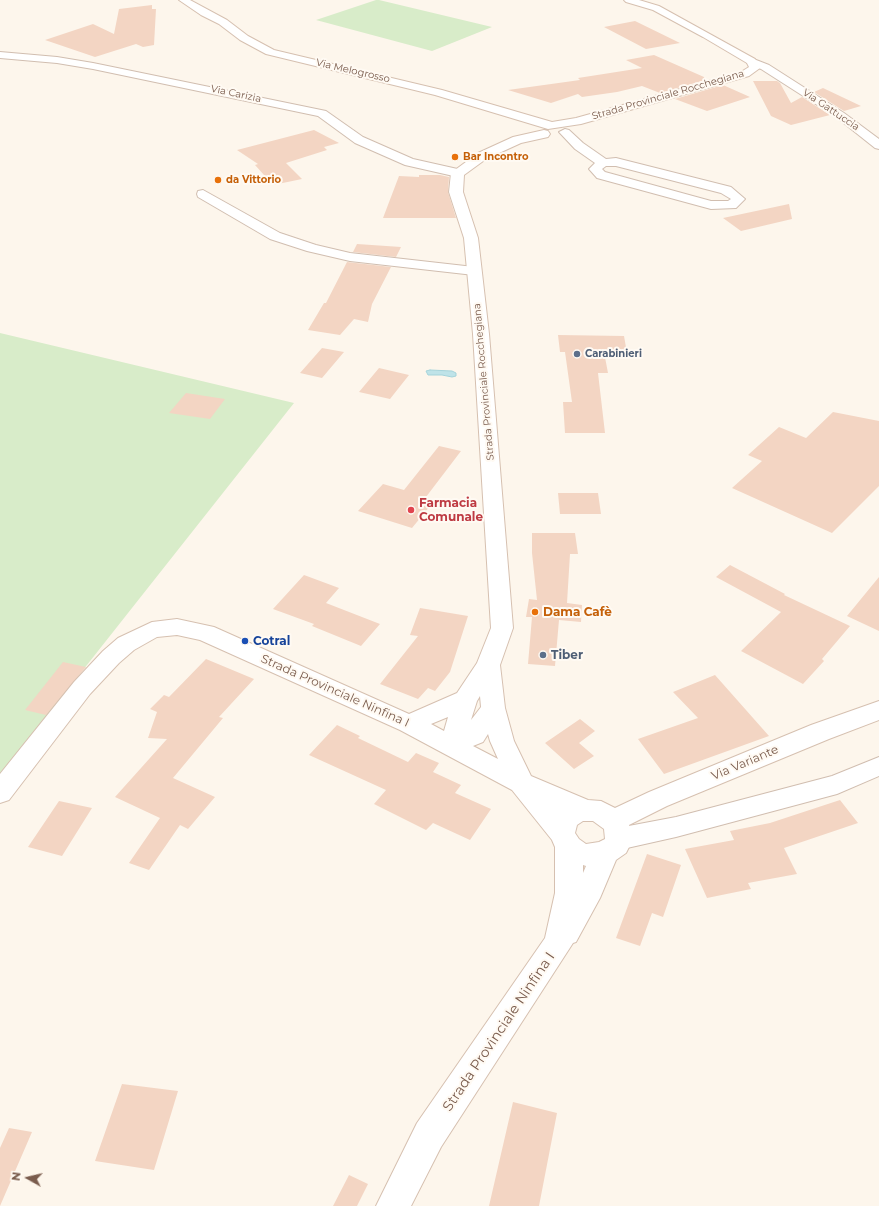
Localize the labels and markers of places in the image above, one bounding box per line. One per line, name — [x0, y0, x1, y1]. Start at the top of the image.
place label: Bar Incontro — [463, 151, 529, 163]
marker: Bar Incontro — [450, 152, 460, 162]
place label: da Vittorio — [226, 174, 281, 186]
marker: da Vittorio — [213, 175, 223, 185]
place label: Carabinieri — [585, 348, 642, 360]
marker: Carabinieri — [572, 349, 582, 359]
place label: Farmacia Comunale — [419, 496, 483, 524]
marker: Farmacia Comunale — [406, 505, 416, 515]
place label: Dama Cafè — [543, 605, 612, 619]
marker: Dama Cafè — [530, 607, 540, 617]
place label: Cotral — [253, 634, 290, 648]
marker: Cotral — [240, 636, 250, 646]
place label: Tiber — [551, 648, 583, 662]
marker: Tiber — [538, 650, 548, 660]

